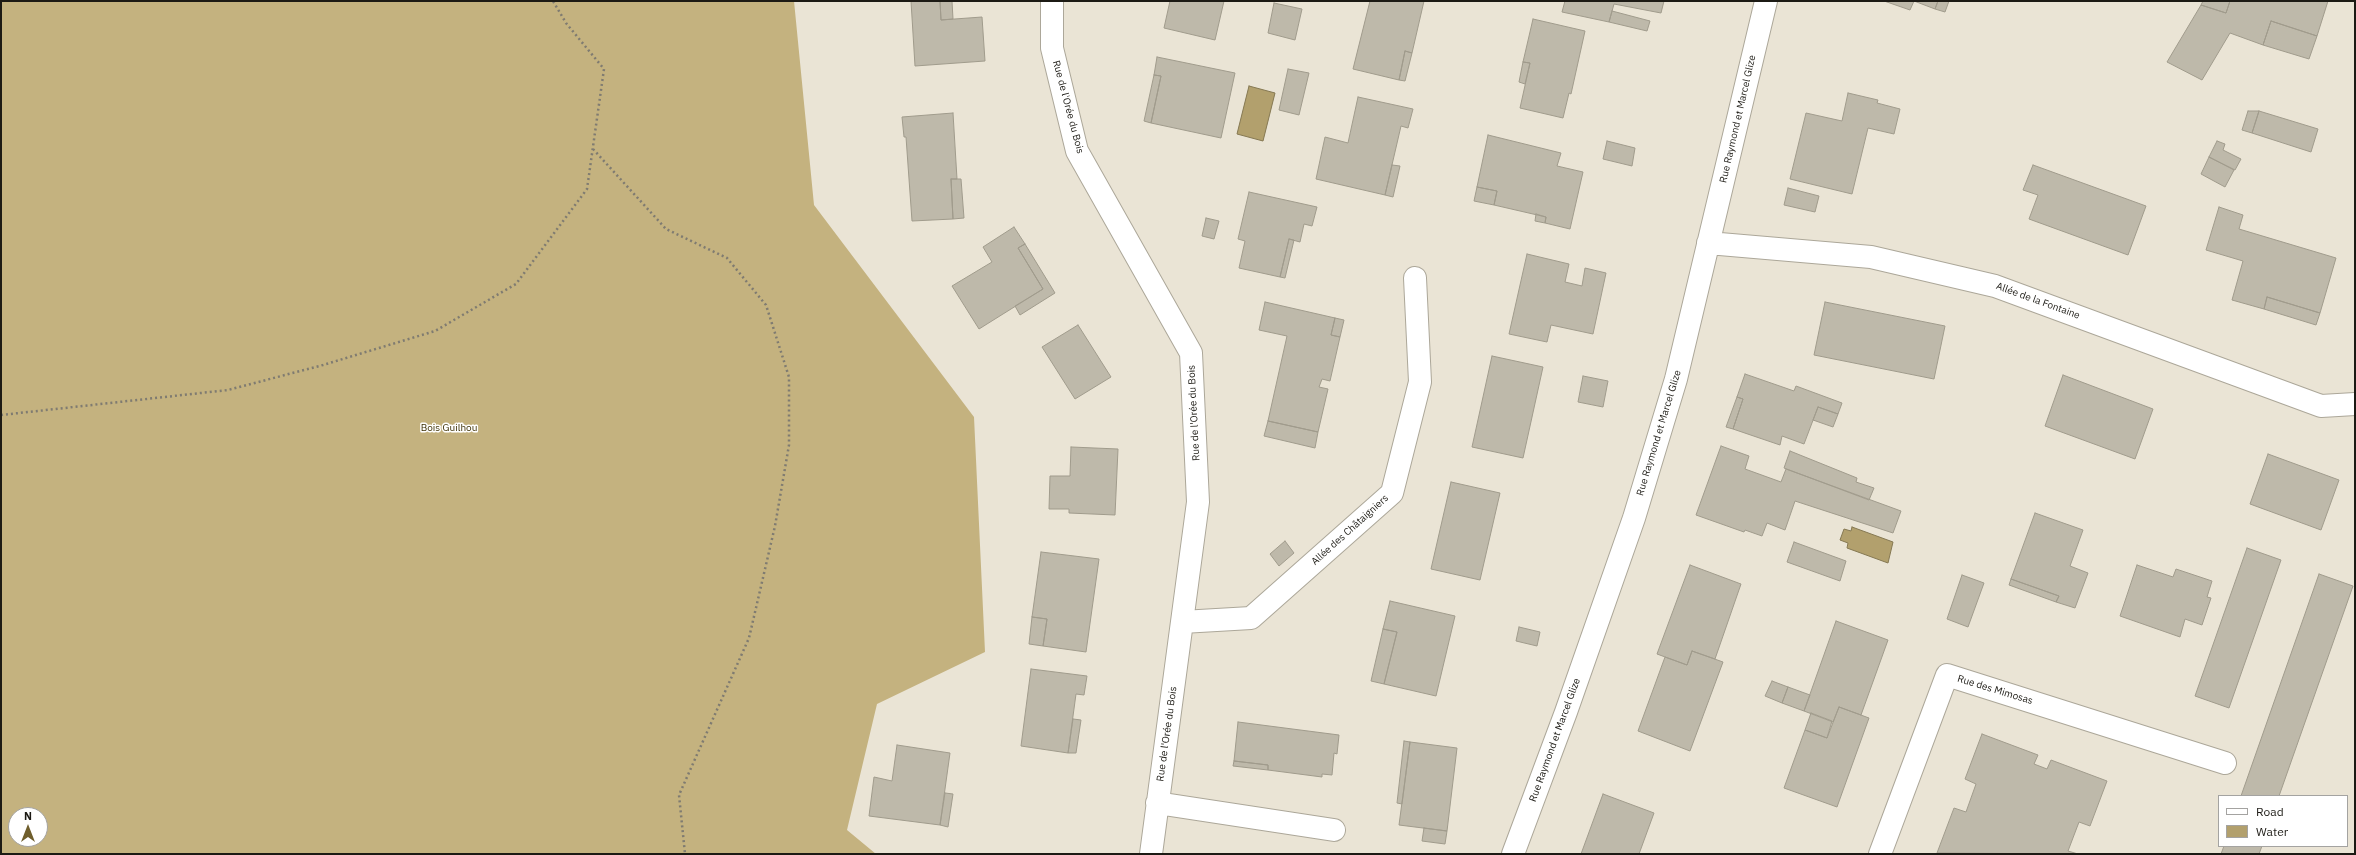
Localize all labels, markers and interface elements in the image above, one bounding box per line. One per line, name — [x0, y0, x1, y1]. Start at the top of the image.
street label: Rue Raymond et Marcel Glize — [1717, 54, 1759, 184]
street label: Rue de l'Orée du Bois — [1050, 59, 1086, 155]
street label: Allée de la Fontaine — [1994, 280, 2082, 322]
street label: Rue de l'Orée du Bois — [1185, 365, 1203, 461]
street label: Rue Raymond et Marcel Glize — [1634, 369, 1684, 497]
park label: Bois Guilhou — [421, 422, 477, 434]
street label: Allée des Châtaigniers — [1309, 492, 1391, 568]
street label: Rue des Mimosas — [1956, 673, 2034, 707]
street label: Rue Raymond et Marcel Glize — [1527, 676, 1583, 804]
street label: Rue de l'Orée du Bois — [1154, 686, 1180, 782]
legend — [2218, 795, 2348, 847]
text: Road — [2256, 804, 2284, 819]
north arrow — [8, 807, 48, 847]
text: N — [24, 809, 32, 823]
text: Water — [2256, 824, 2288, 839]

